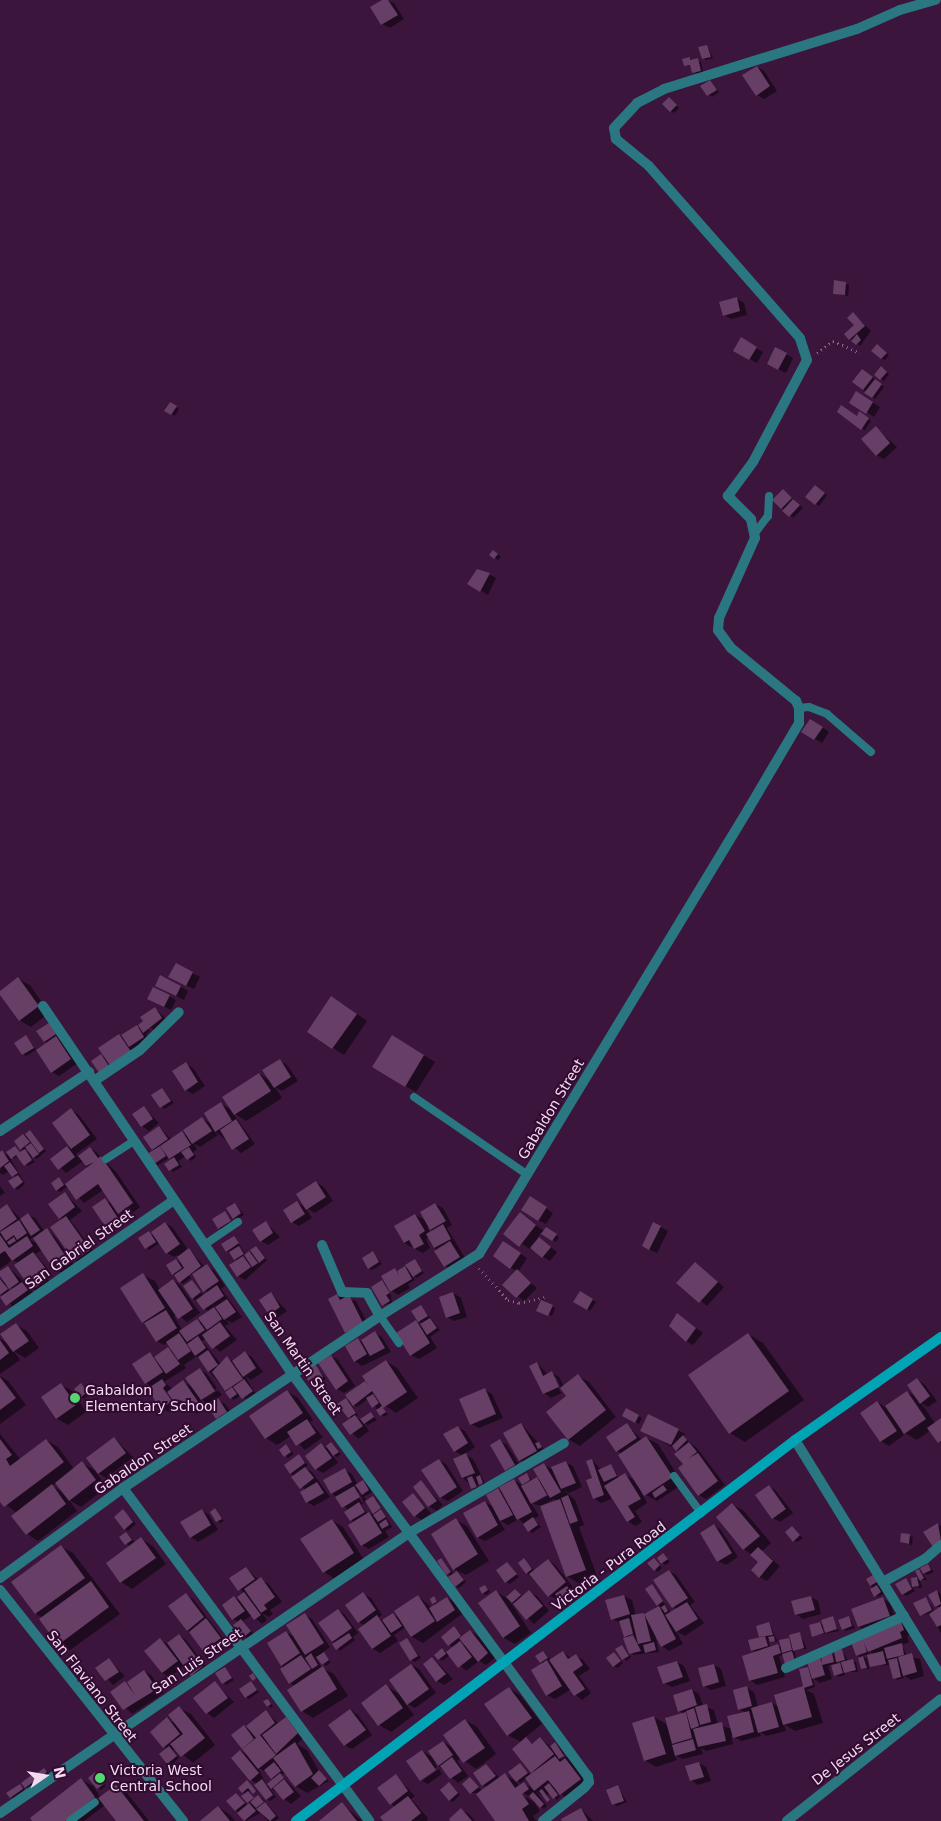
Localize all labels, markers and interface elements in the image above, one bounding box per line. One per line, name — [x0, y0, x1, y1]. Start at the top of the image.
street label: Gabaldon Street — [514, 1056, 588, 1162]
street label: San Gabriel Street — [22, 1205, 136, 1293]
street label: San Martin Street — [261, 1308, 345, 1418]
place label: Gabaldon Elementary School — [85, 1382, 217, 1414]
marker: Gabaldon Elementary School — [69, 1392, 81, 1404]
street label: Gabaldon Street — [91, 1420, 195, 1498]
street label: Victoria - Pura Road — [549, 1518, 669, 1614]
street label: San Luis Street — [149, 1625, 245, 1697]
street label: San Flaviano Street — [43, 1627, 141, 1745]
street label: De Jesus Street — [809, 1709, 903, 1789]
north arrow — [20, 1751, 70, 1801]
place label: Victoria West Central School — [110, 1762, 212, 1794]
text: N — [51, 1765, 69, 1780]
marker: Victoria West Central School — [94, 1772, 106, 1784]

